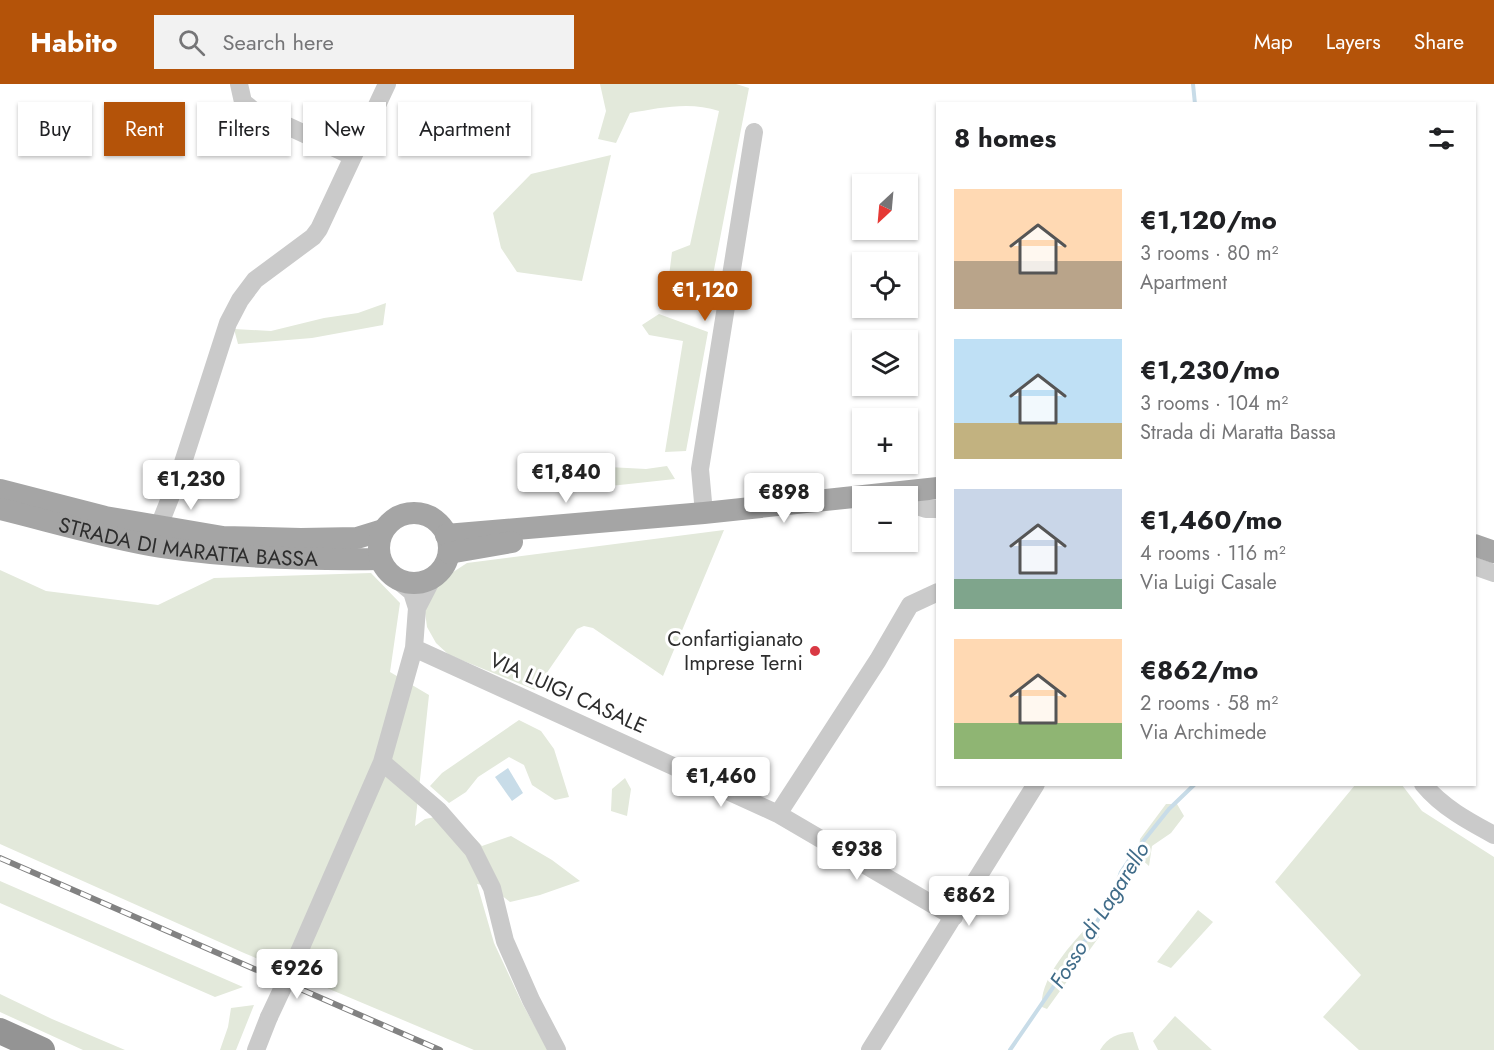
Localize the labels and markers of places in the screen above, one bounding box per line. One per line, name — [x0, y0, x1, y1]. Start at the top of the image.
pin: €1,120 — [656, 271, 754, 322]
pin: €1,840 — [517, 453, 615, 504]
pin: €1,230 — [142, 460, 240, 511]
pin: €898 — [748, 473, 820, 524]
place label: Confartigianato Imprese Terni — [667, 624, 803, 678]
marker: Confartigianato Imprese Terni — [808, 644, 822, 658]
pin: €1,460 — [672, 757, 770, 808]
pin: €938 — [821, 830, 893, 881]
pin: €862 — [933, 876, 1005, 927]
pin: €926 — [261, 949, 333, 1000]

